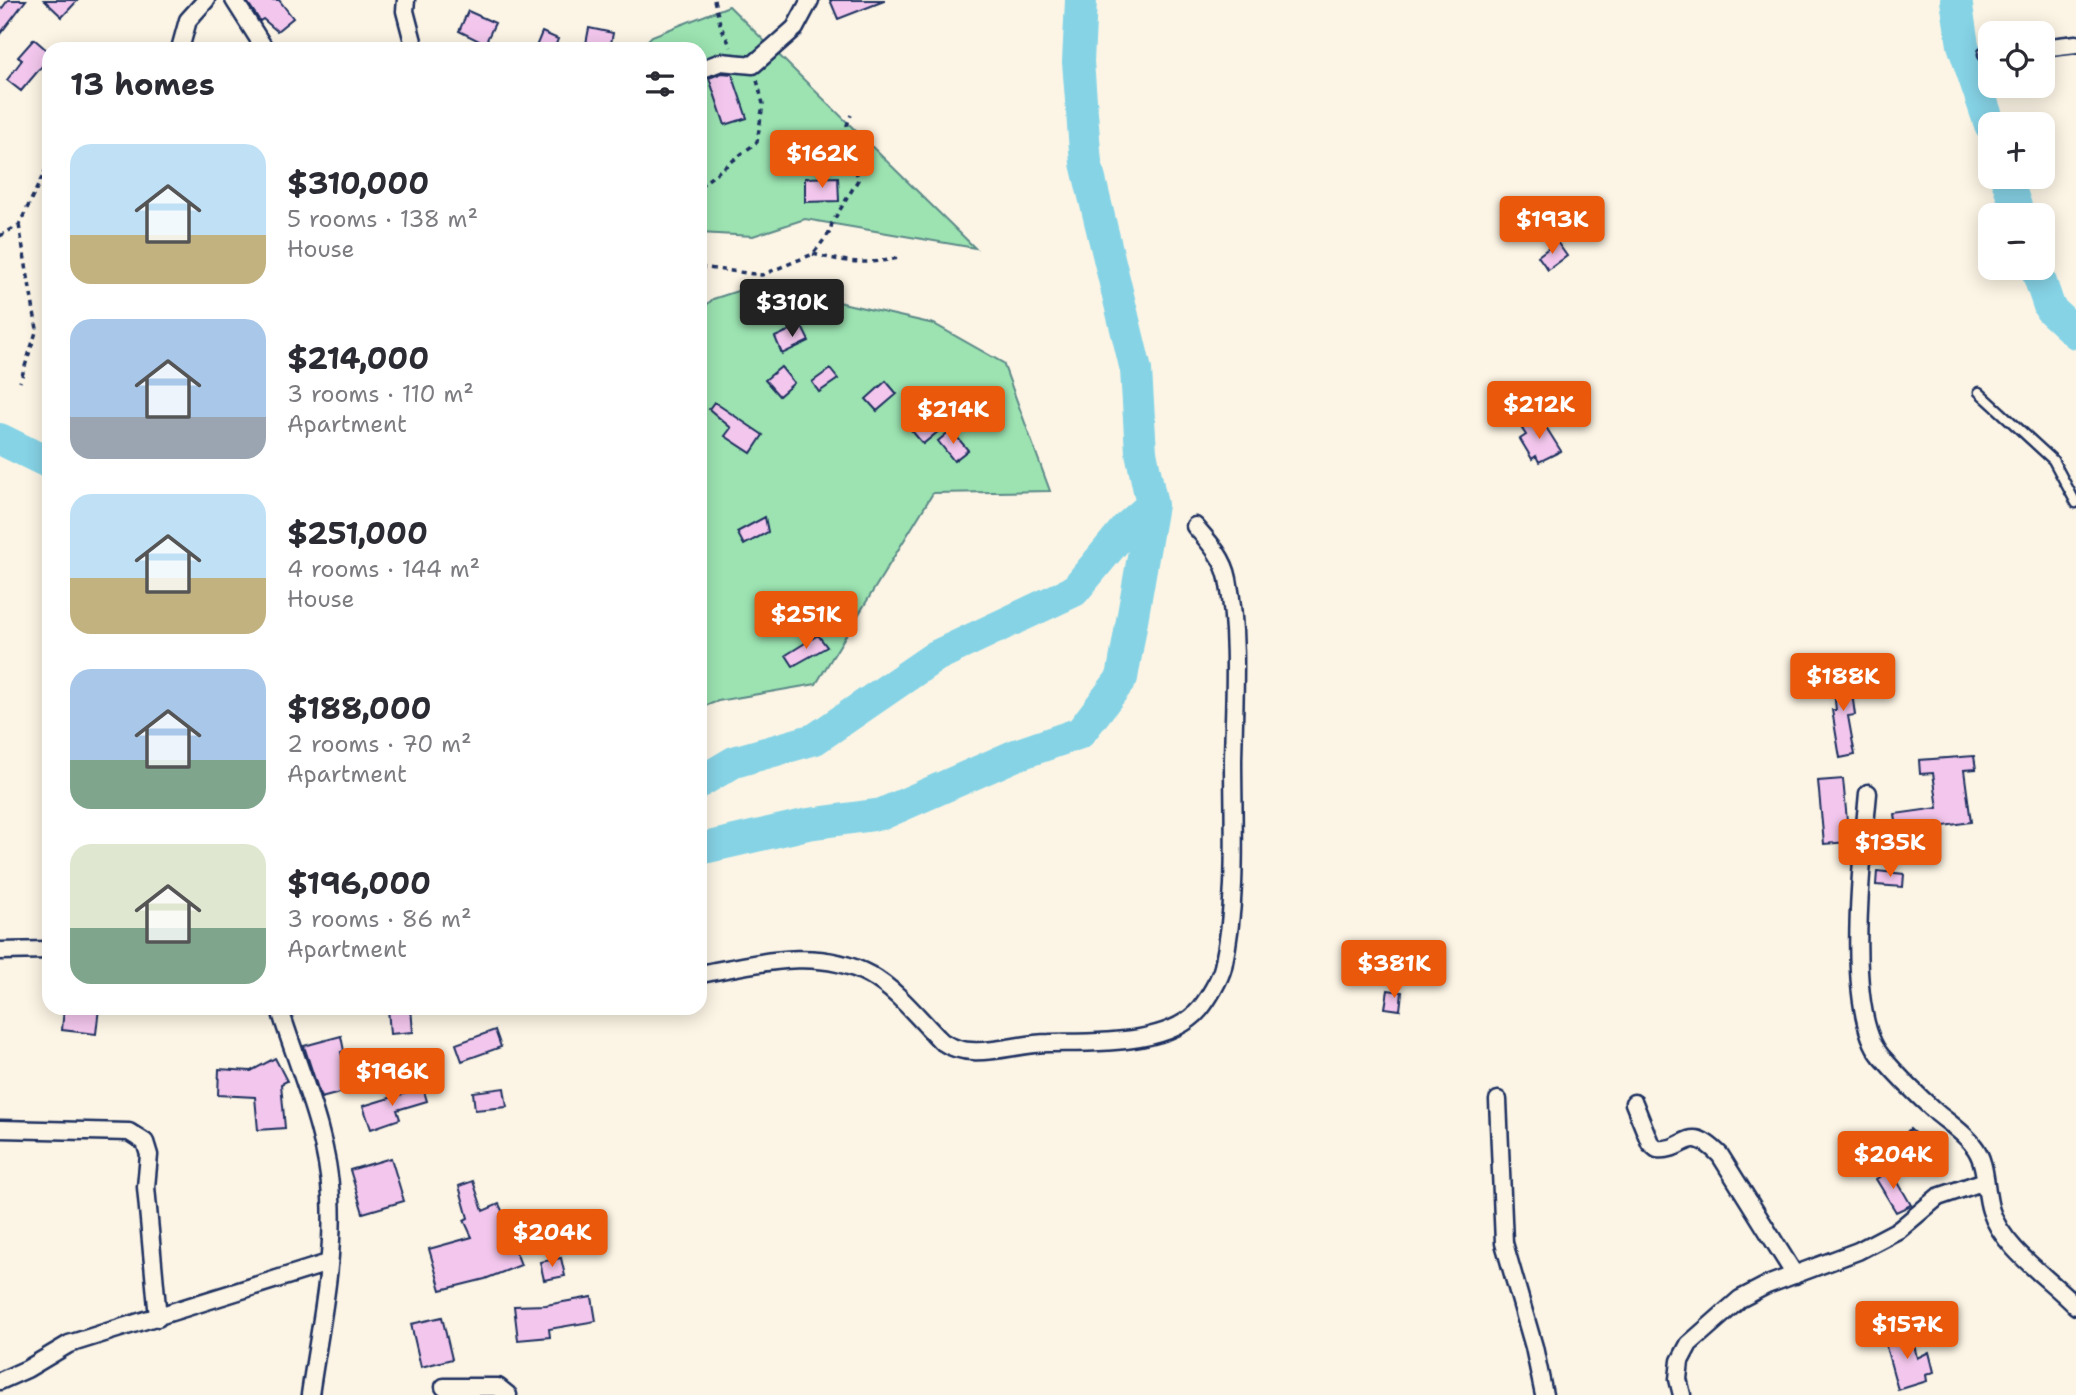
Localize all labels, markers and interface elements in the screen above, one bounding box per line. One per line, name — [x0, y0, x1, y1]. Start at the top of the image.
map controls — [1978, 21, 2055, 280]
button: locate — [1978, 21, 2055, 98]
text: 13 homes — [70, 64, 215, 105]
icon: filters — [641, 65, 679, 103]
button: + — [1978, 112, 2055, 189]
pin: $162K — [773, 130, 871, 190]
text: $162K — [786, 138, 858, 168]
text: $310,000 — [287, 163, 429, 204]
icon: home — [126, 172, 210, 256]
pin: $193K — [1503, 196, 1601, 256]
button: − — [1978, 203, 2055, 280]
text: 5 rooms · 138 m² — [287, 204, 478, 234]
text: $193K — [1516, 204, 1588, 234]
text: House — [287, 234, 355, 264]
pin: $310K — [743, 280, 841, 339]
text: $310K — [756, 287, 828, 317]
text: $214,000 — [287, 338, 429, 379]
icon: home — [126, 347, 210, 431]
text: 3 rooms · 110 m² — [287, 379, 474, 409]
pin: $212K — [1490, 382, 1588, 441]
pin: $214K — [904, 386, 1002, 446]
text: $212K — [1503, 389, 1575, 419]
text: $214K — [917, 394, 989, 424]
text: Apartment — [287, 409, 407, 439]
text: $251,000 — [287, 513, 428, 554]
icon: home — [126, 522, 210, 606]
text: 4 rooms · 144 m² — [287, 554, 480, 584]
text: House — [287, 584, 355, 614]
pin: $251K — [757, 592, 855, 651]
text: $251K — [771, 599, 841, 629]
pin: $188K — [1794, 654, 1892, 713]
text: $188K — [1806, 661, 1880, 691]
text: $188,000 — [287, 688, 432, 729]
icon: home — [126, 697, 210, 781]
text: 2 rooms · 70 m² — [287, 729, 472, 759]
text: Apartment — [287, 759, 407, 789]
pin: $135K — [1841, 820, 1939, 879]
text: $135K — [1855, 827, 1926, 857]
text: $196,000 — [287, 863, 431, 904]
icon: home — [126, 872, 210, 956]
text: 3 rooms · 86 m² — [287, 904, 472, 934]
text: Apartment — [287, 934, 407, 964]
pin: $381K — [1345, 940, 1443, 1000]
text: $381K — [1357, 948, 1431, 978]
pin: $196K — [343, 1048, 441, 1108]
text: $196K — [356, 1056, 428, 1086]
pin: $204K — [1844, 1132, 1942, 1191]
text: $204K — [1854, 1139, 1932, 1169]
pin: $204K — [503, 1210, 601, 1269]
text: $204K — [513, 1217, 591, 1247]
pin: $157K — [1858, 1302, 1956, 1361]
text: $157K — [1871, 1309, 1943, 1339]

